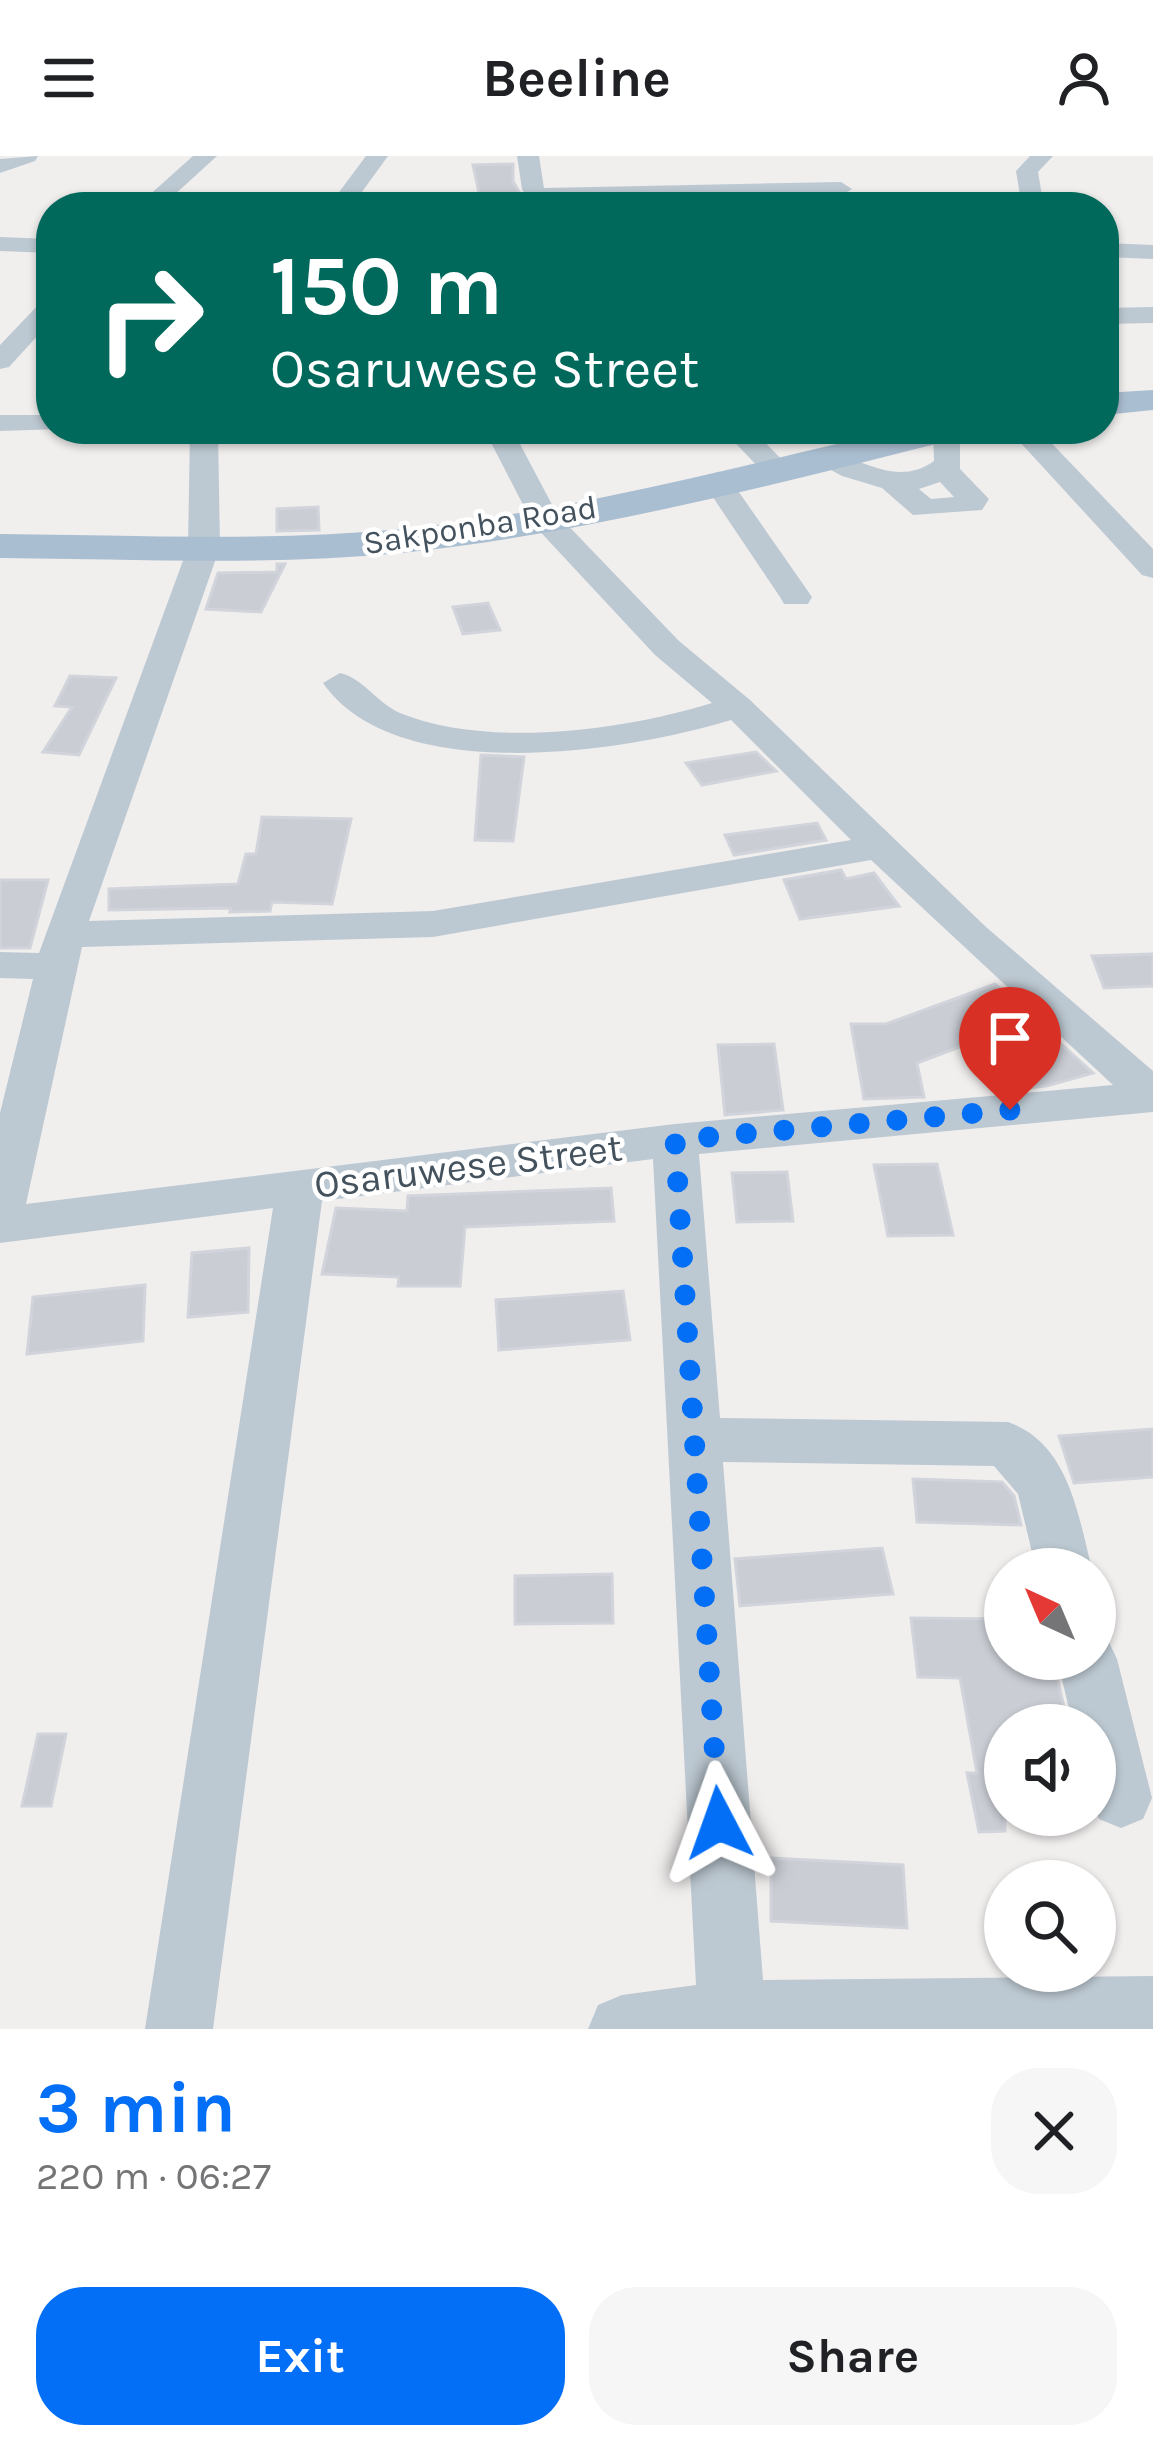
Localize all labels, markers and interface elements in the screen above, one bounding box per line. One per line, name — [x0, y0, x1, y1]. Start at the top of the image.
icon: menu — [36, 45, 102, 111]
icon: person — [1051, 45, 1117, 111]
text: Beeline — [482, 46, 671, 110]
text: 150 m — [270, 237, 503, 335]
icon: right — [72, 240, 228, 396]
text: Osaruwese Street — [270, 337, 699, 401]
street label: Sakponba Road — [361, 488, 599, 562]
pin — [959, 987, 1061, 1110]
icon: arrive — [977, 1005, 1043, 1071]
street label: Osaruwese Street — [311, 1124, 625, 1208]
north arrow — [984, 1548, 1116, 1680]
map controls — [984, 1548, 1116, 1992]
button: sound — [984, 1704, 1116, 1836]
position arrow — [656, 1760, 782, 1886]
button: search — [984, 1860, 1116, 1992]
text: 3 min — [36, 2066, 236, 2150]
button: close — [991, 2068, 1117, 2194]
text: 220 m · 06:27 — [36, 2153, 271, 2199]
button: Exit — [36, 2287, 565, 2425]
button: Share — [589, 2287, 1117, 2425]

